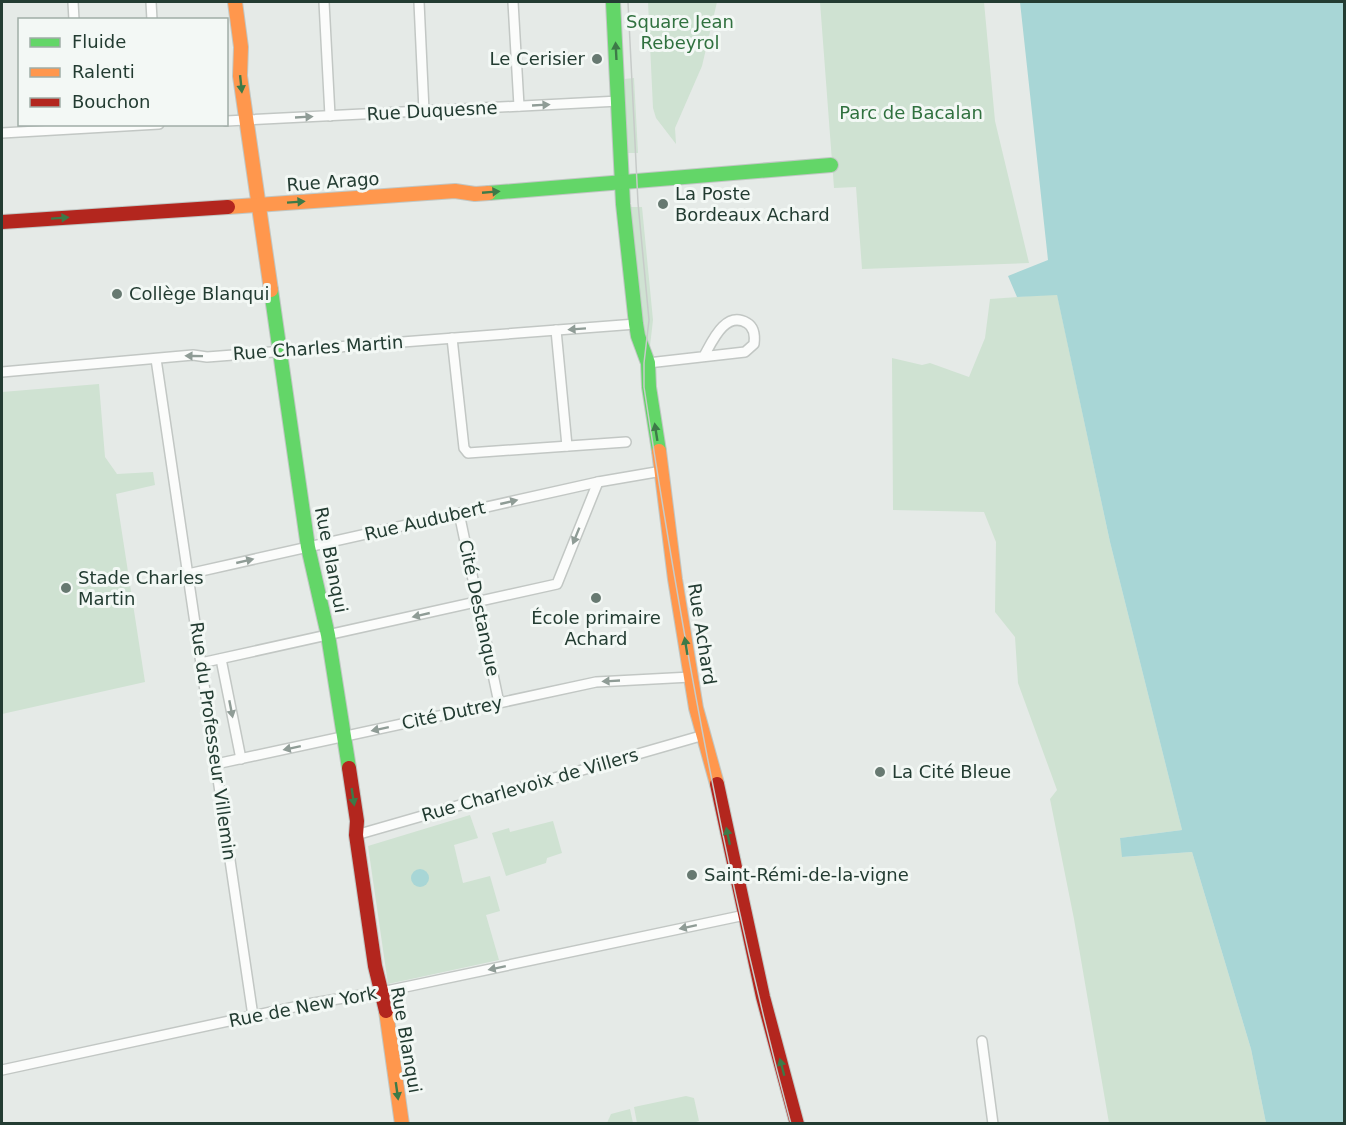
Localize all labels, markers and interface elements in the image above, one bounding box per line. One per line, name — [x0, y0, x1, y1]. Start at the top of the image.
park label: Square Jean Rebeyrol — [626, 11, 734, 53]
legend — [18, 18, 228, 126]
text: Fluide — [72, 31, 126, 52]
one-way arrow — [611, 42, 620, 61]
place label: Le Cerisier — [490, 48, 586, 69]
marker: Le Cerisier — [590, 52, 604, 66]
text: Ralenti — [72, 61, 135, 82]
one-way arrow — [236, 74, 246, 93]
text: Bouchon — [72, 91, 151, 112]
street label: Rue Duquesne — [366, 97, 498, 124]
one-way arrow — [532, 100, 551, 109]
park label: Parc de Bacalan — [839, 102, 983, 123]
one-way arrow — [295, 113, 314, 122]
street label: Rue Arago — [286, 168, 380, 195]
place label: La Poste Bordeaux Achard — [675, 183, 830, 225]
one-way arrow — [481, 188, 500, 197]
one-way arrow — [287, 197, 306, 207]
marker: La Poste Bordeaux Achard — [656, 197, 670, 211]
one-way arrow — [50, 214, 69, 223]
place label: Collège Blanqui — [129, 283, 270, 304]
marker: Collège Blanqui — [110, 287, 124, 301]
one-way arrow — [568, 324, 587, 334]
street label: Rue Charles Martin — [232, 331, 404, 364]
one-way arrow — [185, 352, 204, 361]
one-way arrow — [651, 423, 660, 442]
street label: Rue Audubert — [362, 496, 487, 545]
one-way arrow — [500, 497, 518, 507]
street label: Rue Blanqui — [311, 505, 352, 615]
one-way arrow — [571, 528, 581, 546]
street label: Cité Destanque — [455, 538, 504, 678]
one-way arrow — [236, 556, 254, 566]
place label: Stade Charles Martin — [78, 567, 204, 609]
marker: Stade Charles Martin — [59, 581, 73, 595]
street label: Rue Achard — [684, 582, 721, 686]
marker: École primaire Achard — [589, 591, 603, 605]
place label: École primaire Achard — [531, 607, 661, 649]
one-way arrow — [411, 610, 430, 620]
street label: Rue du Professeur Villemin — [186, 620, 241, 862]
one-way arrow — [681, 636, 690, 655]
one-way arrow — [602, 677, 621, 686]
street label: Cité Dutrey — [400, 692, 505, 733]
one-way arrow — [227, 699, 236, 718]
one-way arrow — [370, 725, 389, 735]
street label: Rue Charlevoix de Villers — [419, 743, 641, 826]
one-way arrow — [282, 744, 301, 753]
place label: La Cité Bleue — [892, 761, 1011, 782]
marker: La Cité Bleue — [873, 765, 887, 779]
one-way arrow — [348, 787, 357, 806]
one-way arrow — [723, 827, 732, 846]
place label: Saint-Rémi-de-la-vigne — [704, 864, 909, 885]
marker: Saint-Rémi-de-la-vigne — [685, 868, 699, 882]
one-way arrow — [678, 923, 697, 933]
one-way arrow — [487, 964, 506, 973]
street label: Rue de New York — [227, 982, 379, 1031]
street label: Rue Blanqui — [387, 985, 426, 1095]
one-way arrow — [777, 1058, 786, 1076]
one-way arrow — [392, 1082, 401, 1101]

